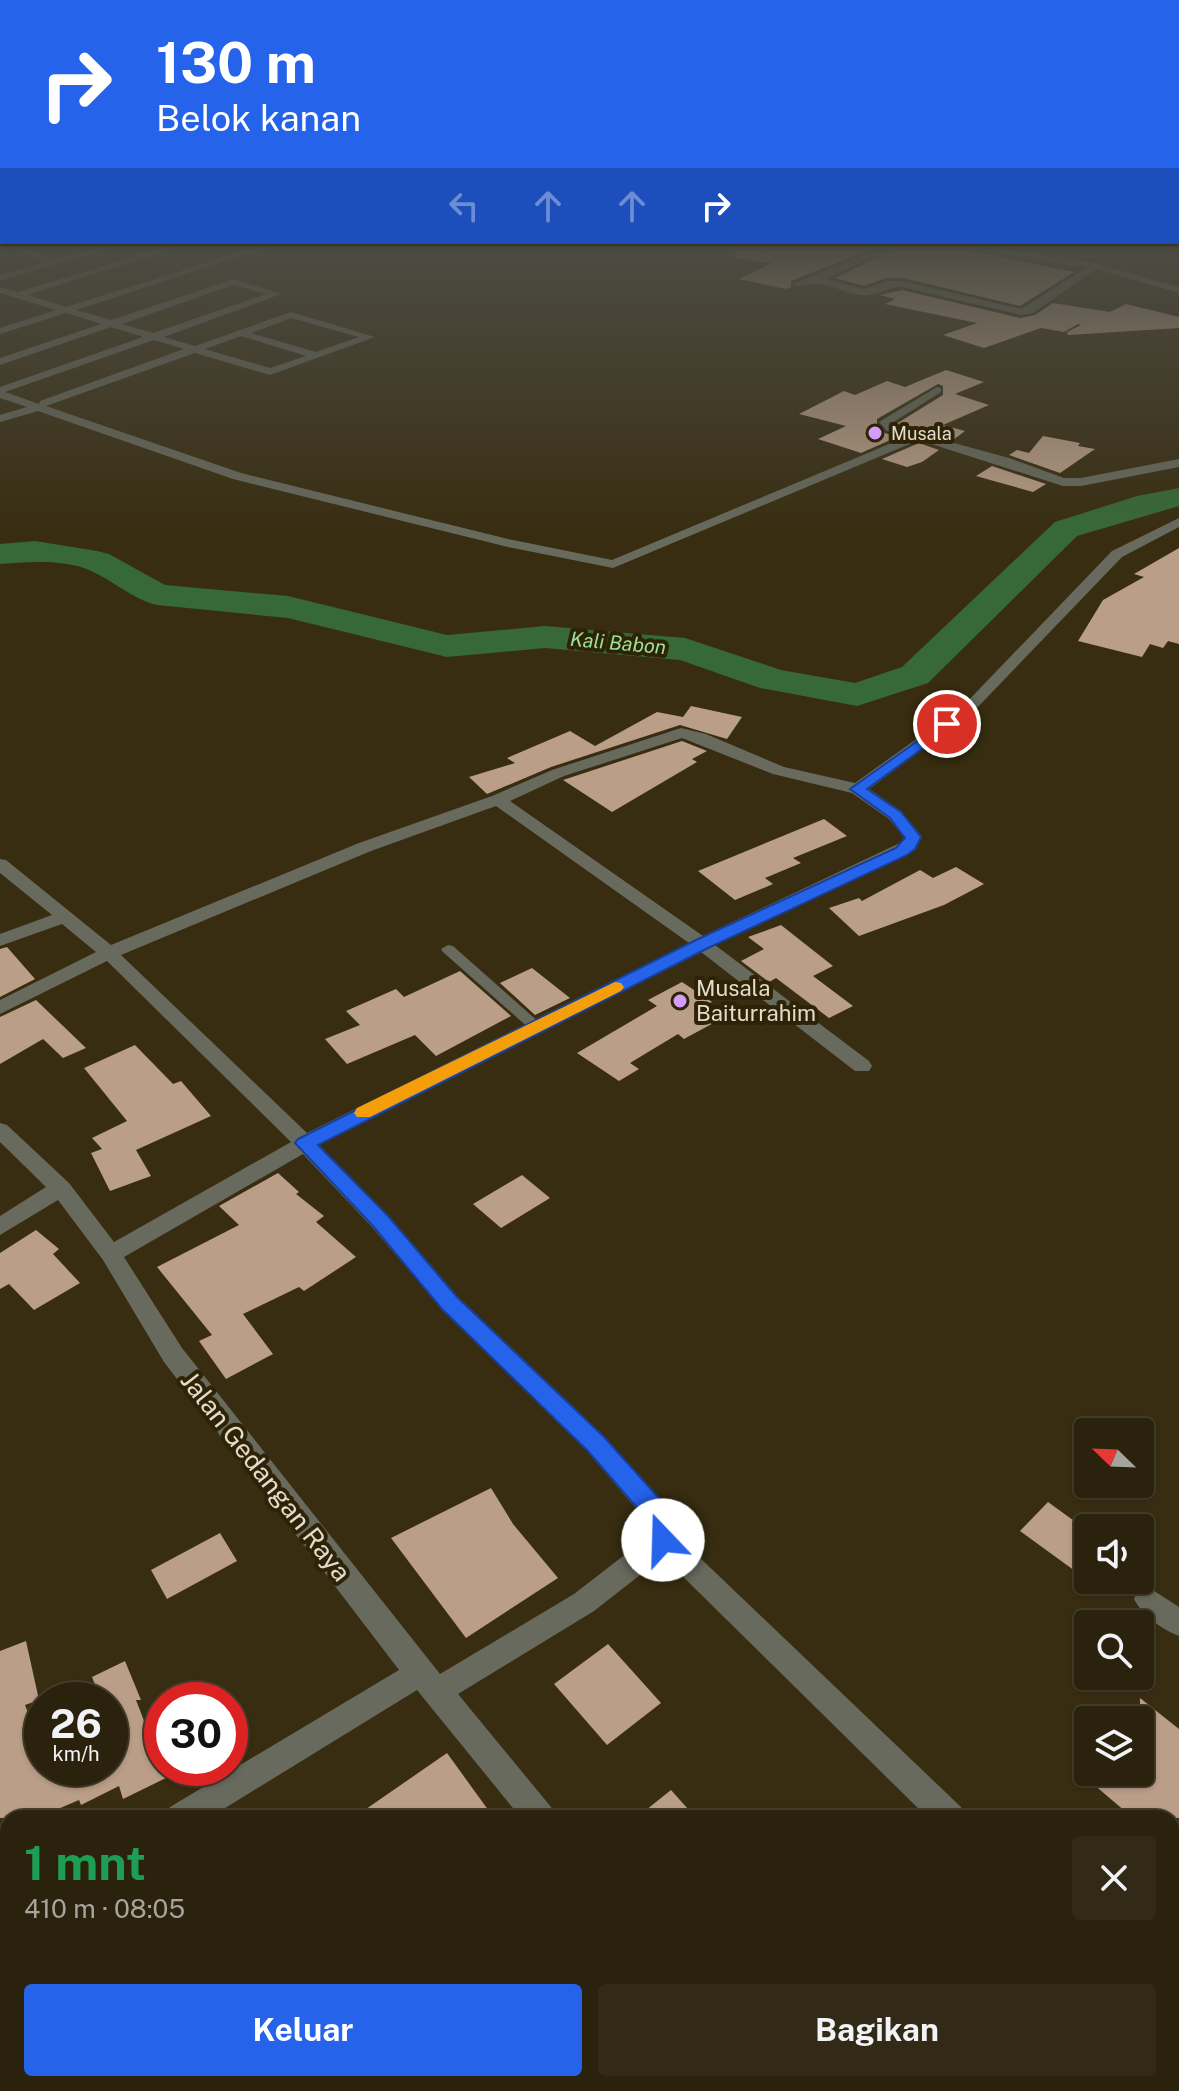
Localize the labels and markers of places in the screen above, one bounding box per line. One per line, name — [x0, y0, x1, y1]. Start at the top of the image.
place label: Musala — [891, 423, 952, 444]
marker: Musala — [866, 424, 884, 442]
pin — [913, 690, 981, 758]
place label: Musala Baiturrahim — [696, 975, 816, 1026]
marker: Musala Baiturrahim — [671, 992, 689, 1010]

